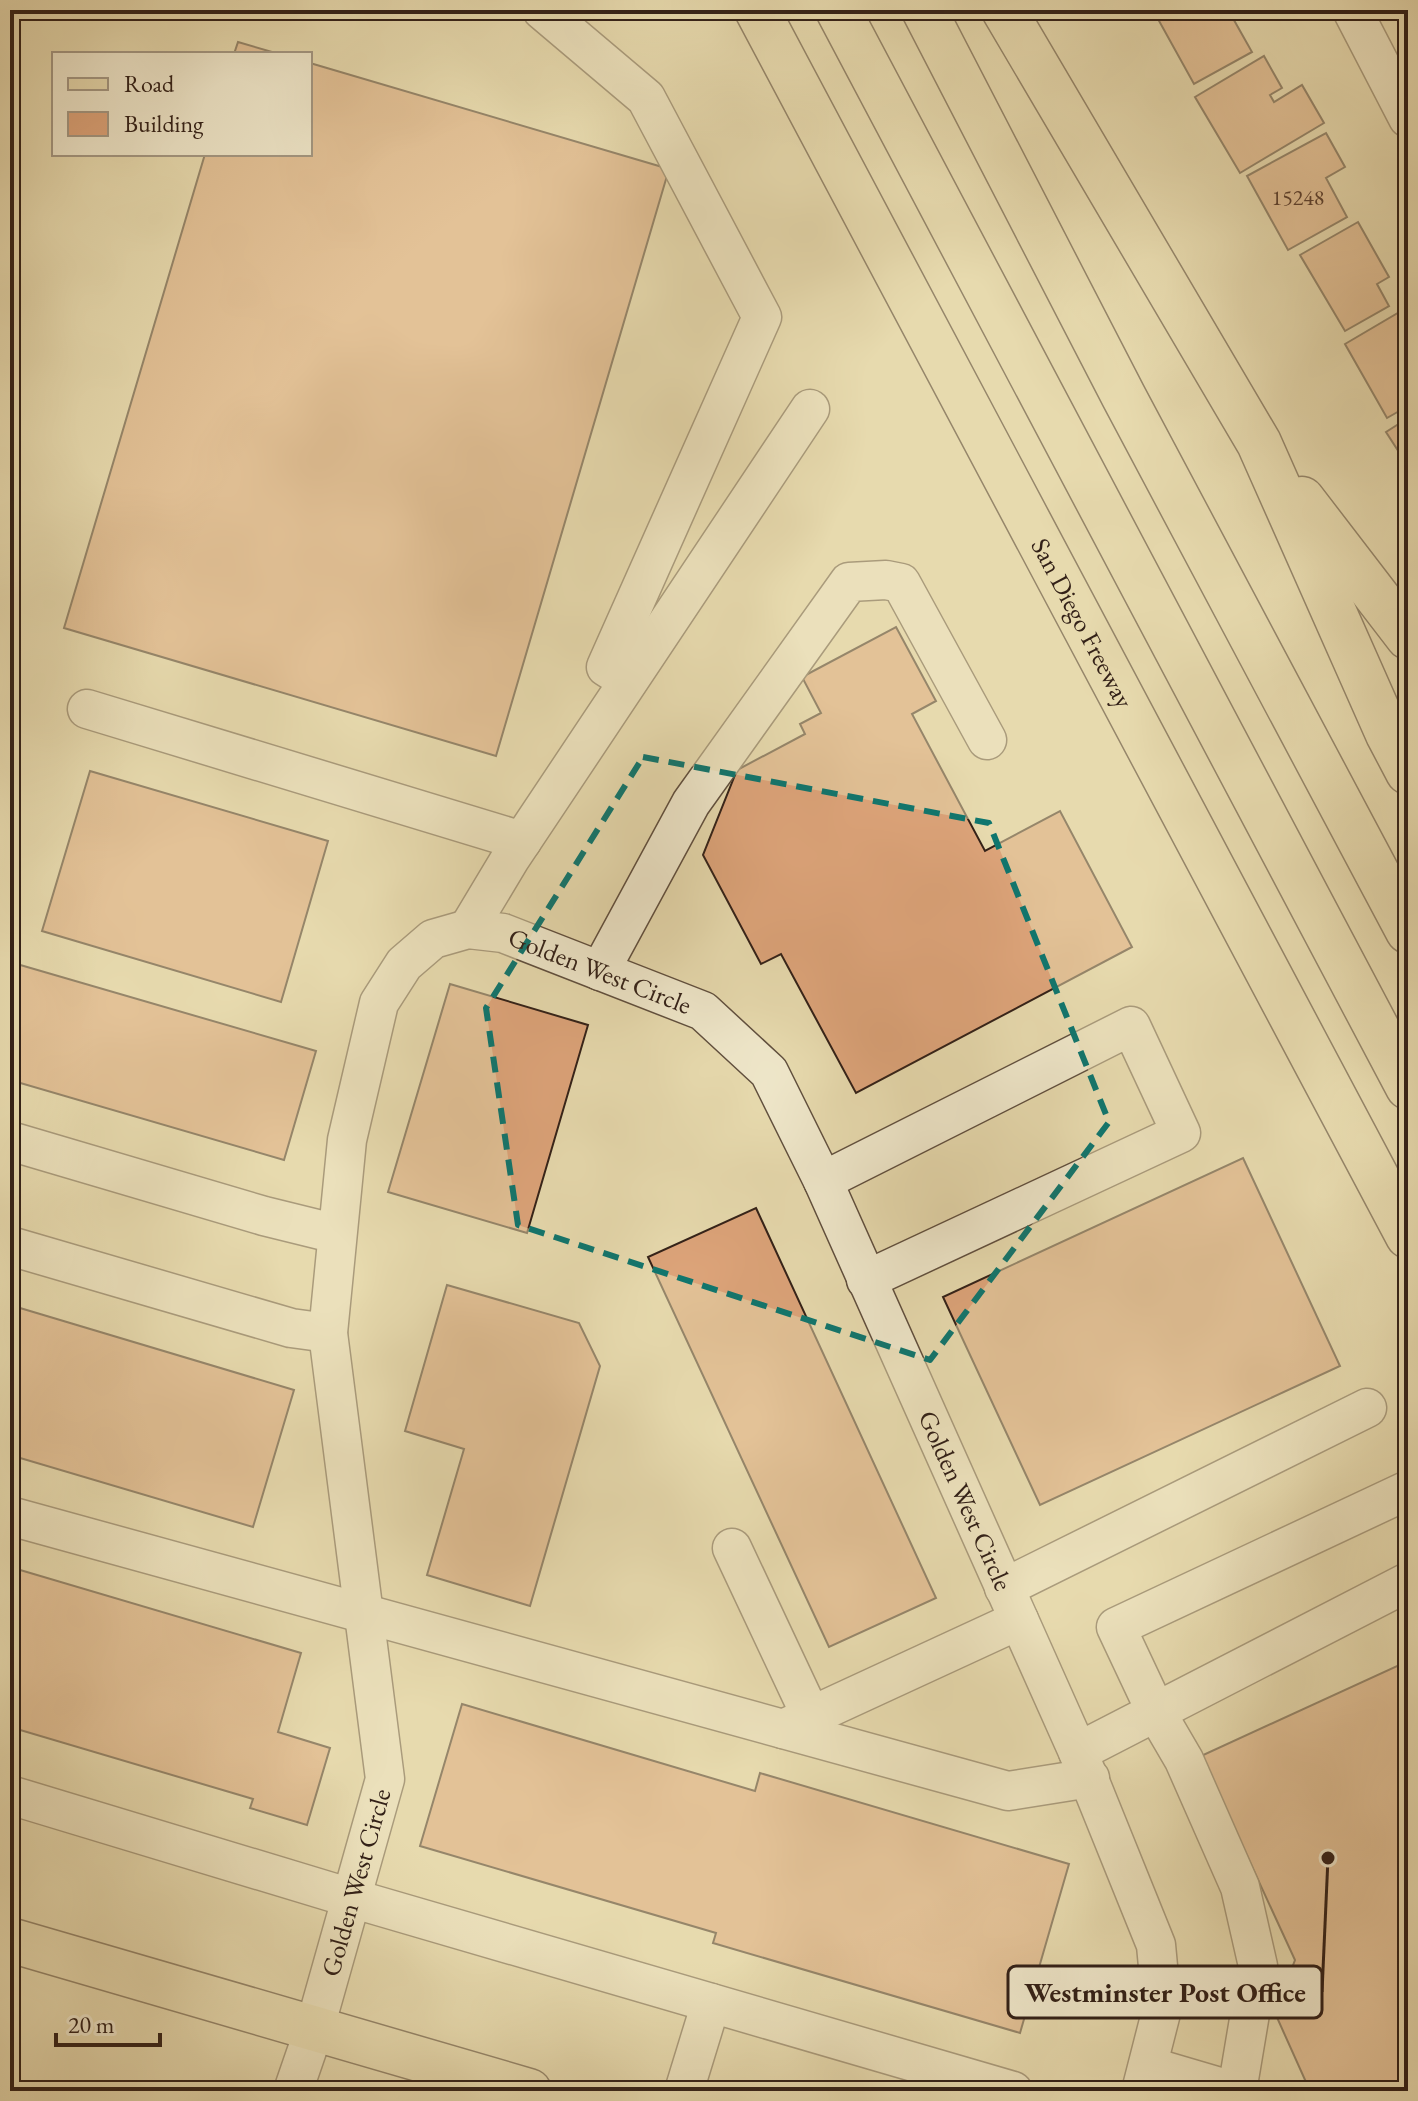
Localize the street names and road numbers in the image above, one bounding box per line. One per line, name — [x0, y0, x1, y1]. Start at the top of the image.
street label: San Diego Freeway — [1023, 532, 1142, 714]
street label: Golden West Circle — [504, 920, 696, 1022]
street label: Golden West Circle — [911, 1405, 1021, 1596]
street label: Golden West Circle — [313, 1785, 398, 1980]

